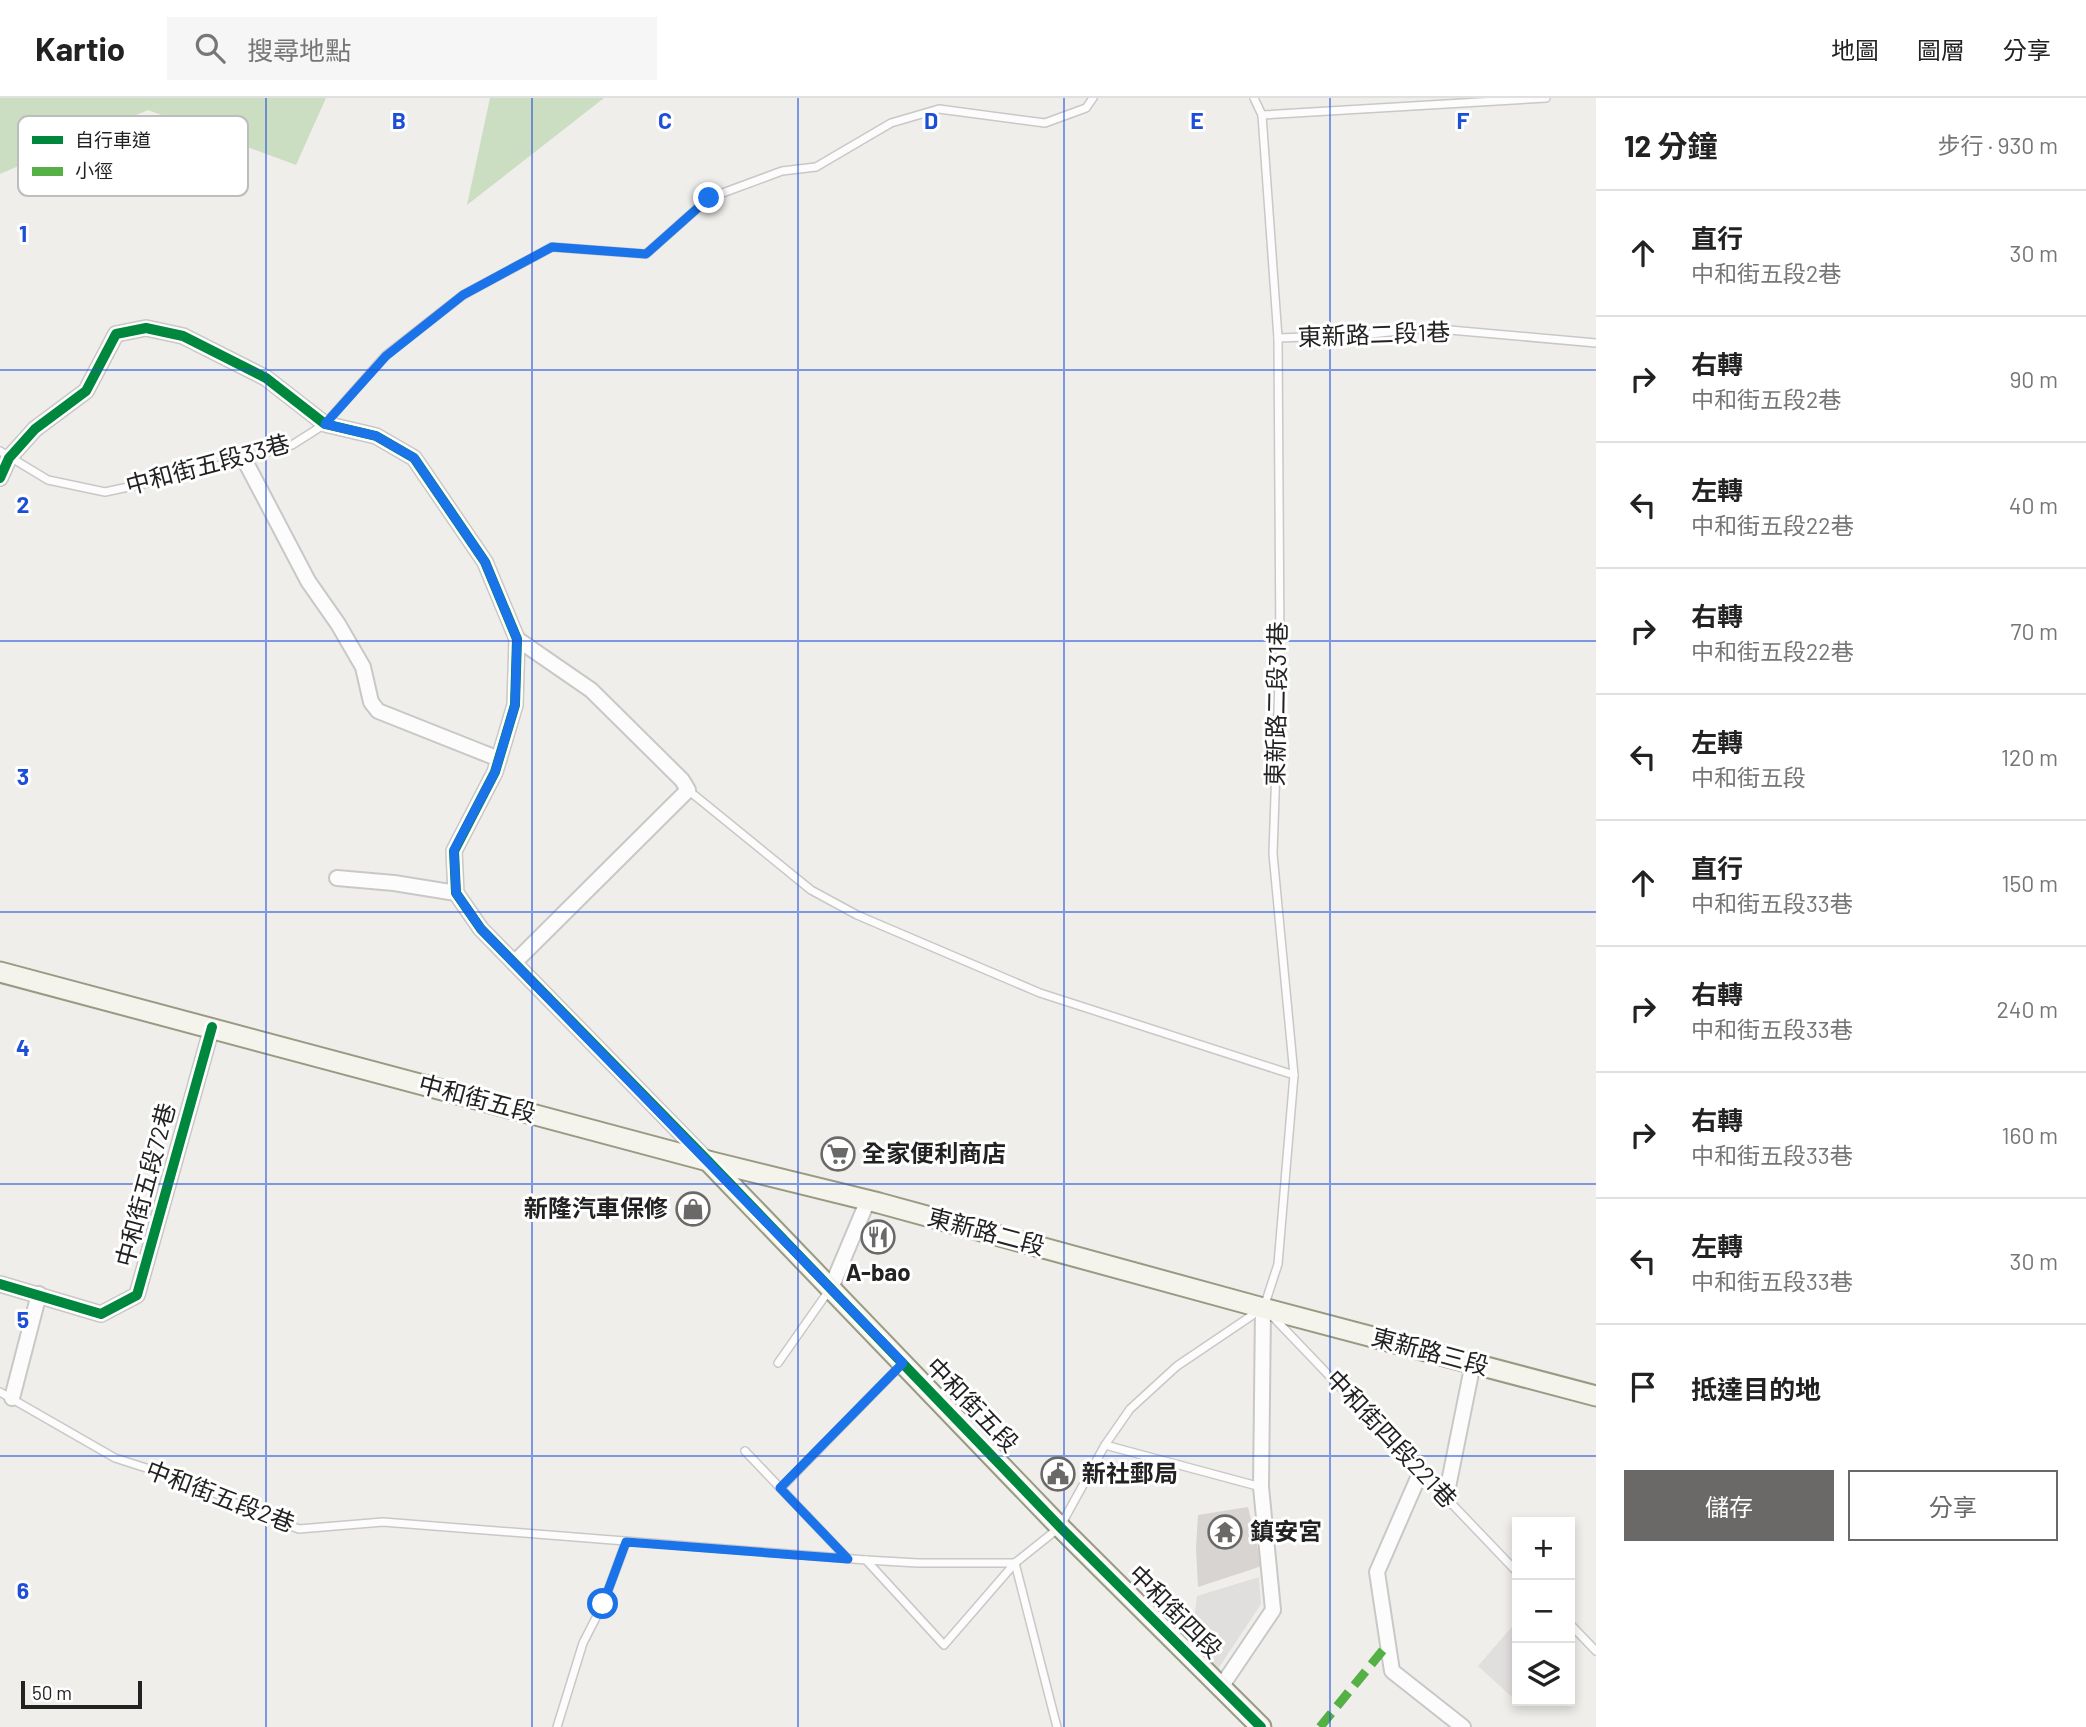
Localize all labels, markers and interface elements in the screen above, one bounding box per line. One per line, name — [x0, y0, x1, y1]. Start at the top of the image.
search box — [167, 17, 657, 80]
text: Kartio — [35, 28, 125, 68]
icon: search — [191, 29, 229, 67]
text: 搜尋地點 — [247, 34, 351, 65]
text: 地圖 — [1831, 35, 1879, 64]
text: 圖層 — [1917, 35, 1965, 64]
text: 分享 — [2003, 35, 2051, 64]
text: B — [392, 106, 406, 134]
text: C — [658, 106, 672, 134]
text: D — [924, 106, 938, 134]
text: E — [1190, 106, 1204, 134]
text: F — [1457, 106, 1470, 134]
legend — [18, 116, 248, 196]
text: 12 分鐘 — [1624, 127, 1717, 163]
text: 自行車道 — [75, 128, 151, 151]
text: 步行 · 930 m — [1938, 131, 2058, 159]
text: 小徑 — [75, 159, 113, 182]
route end — [693, 182, 724, 213]
text: 1 — [19, 219, 27, 247]
text: 直行 — [1691, 222, 1743, 253]
icon: ahead — [1624, 234, 1662, 272]
text: 30 m — [2010, 239, 2058, 267]
text: 中和街五段2巷 — [1691, 259, 1841, 287]
street label: 東新路二段1巷 — [1297, 316, 1451, 351]
text: 右轉 — [1691, 348, 1743, 379]
icon: right — [1624, 360, 1662, 398]
text: 90 m — [2009, 365, 2058, 393]
text: 中和街五段2巷 — [1691, 385, 1841, 413]
street label: 中和街五段33巷 — [122, 428, 293, 499]
text: 左轉 — [1691, 474, 1743, 505]
icon: left — [1624, 486, 1662, 524]
text: 2 — [17, 490, 29, 518]
text: 40 m — [2009, 491, 2058, 519]
text: 中和街五段22巷 — [1691, 511, 1854, 539]
text: 右轉 — [1691, 600, 1743, 631]
icon: right — [1624, 612, 1662, 650]
text: 70 m — [2011, 617, 2058, 645]
street label: 東新路二段31巷 — [1260, 621, 1291, 787]
text: 中和街五段22巷 — [1691, 637, 1854, 665]
text: 左轉 — [1691, 726, 1743, 757]
icon: left — [1624, 738, 1662, 776]
text: 120 m — [2001, 743, 2058, 771]
text: 3 — [17, 762, 29, 790]
text: 中和街五段 — [1691, 763, 1806, 791]
text: 直行 — [1691, 852, 1743, 883]
icon: ahead — [1624, 864, 1662, 902]
text: 150 m — [2002, 869, 2058, 897]
text: 中和街五段33巷 — [1691, 889, 1853, 917]
text: 右轉 — [1691, 978, 1743, 1009]
icon: right — [1624, 990, 1662, 1028]
text: 240 m — [1996, 995, 2058, 1023]
text: 中和街五段33巷 — [1691, 1015, 1853, 1043]
text: 4 — [16, 1033, 30, 1061]
street label: 中和街五段 — [416, 1068, 539, 1127]
street label: 中和街五段72巷 — [109, 1100, 180, 1270]
text: 右轉 — [1691, 1104, 1743, 1135]
icon: right — [1624, 1116, 1662, 1154]
text: 160 m — [2001, 1121, 2058, 1149]
supermarket icon: 全家便利商店 — [819, 1135, 857, 1173]
place label: 全家便利商店 — [862, 1138, 1006, 1167]
text: 中和街五段33巷 — [1691, 1141, 1853, 1169]
shop icon: 新隆汽車保修 — [674, 1190, 712, 1228]
place label: 新隆汽車保修 — [524, 1193, 668, 1222]
street label: 東新路二段 — [925, 1201, 1048, 1260]
restaurant icon: A-bao — [859, 1218, 897, 1256]
text: 左轉 — [1691, 1230, 1743, 1261]
icon: left — [1624, 1242, 1662, 1280]
text: 30 m — [2010, 1247, 2058, 1275]
place label: A-bao — [845, 1257, 911, 1286]
text: 中和街五段33巷 — [1691, 1267, 1853, 1295]
text: 5 — [17, 1305, 29, 1333]
street label: 東新路三段 — [1369, 1321, 1492, 1380]
street label: 中和街五段 — [921, 1351, 1025, 1457]
street label: 中和街四段221巷 — [1321, 1363, 1463, 1513]
icon: arrive — [1624, 1368, 1662, 1406]
text: 抵達目的地 — [1691, 1373, 1821, 1404]
street label: 中和街五段2巷 — [142, 1454, 299, 1537]
public building icon: 新社郵局 — [1039, 1455, 1077, 1493]
place label: 新社郵局 — [1082, 1458, 1178, 1487]
button: 儲存 — [1624, 1470, 1834, 1541]
button: 分享 — [1848, 1470, 2058, 1541]
temple icon: 鎮安宮 — [1206, 1513, 1244, 1551]
place label: 鎮安宮 — [1250, 1516, 1322, 1545]
map controls — [1512, 1517, 1575, 1706]
button: + — [1512, 1517, 1575, 1580]
street label: 中和街四段 — [1123, 1558, 1229, 1664]
text: 6 — [17, 1576, 29, 1604]
button: − — [1512, 1580, 1575, 1643]
route start — [587, 1588, 618, 1619]
button: layers — [1512, 1643, 1575, 1706]
scale bar — [21, 1678, 142, 1710]
text: 50 m — [32, 1681, 72, 1704]

